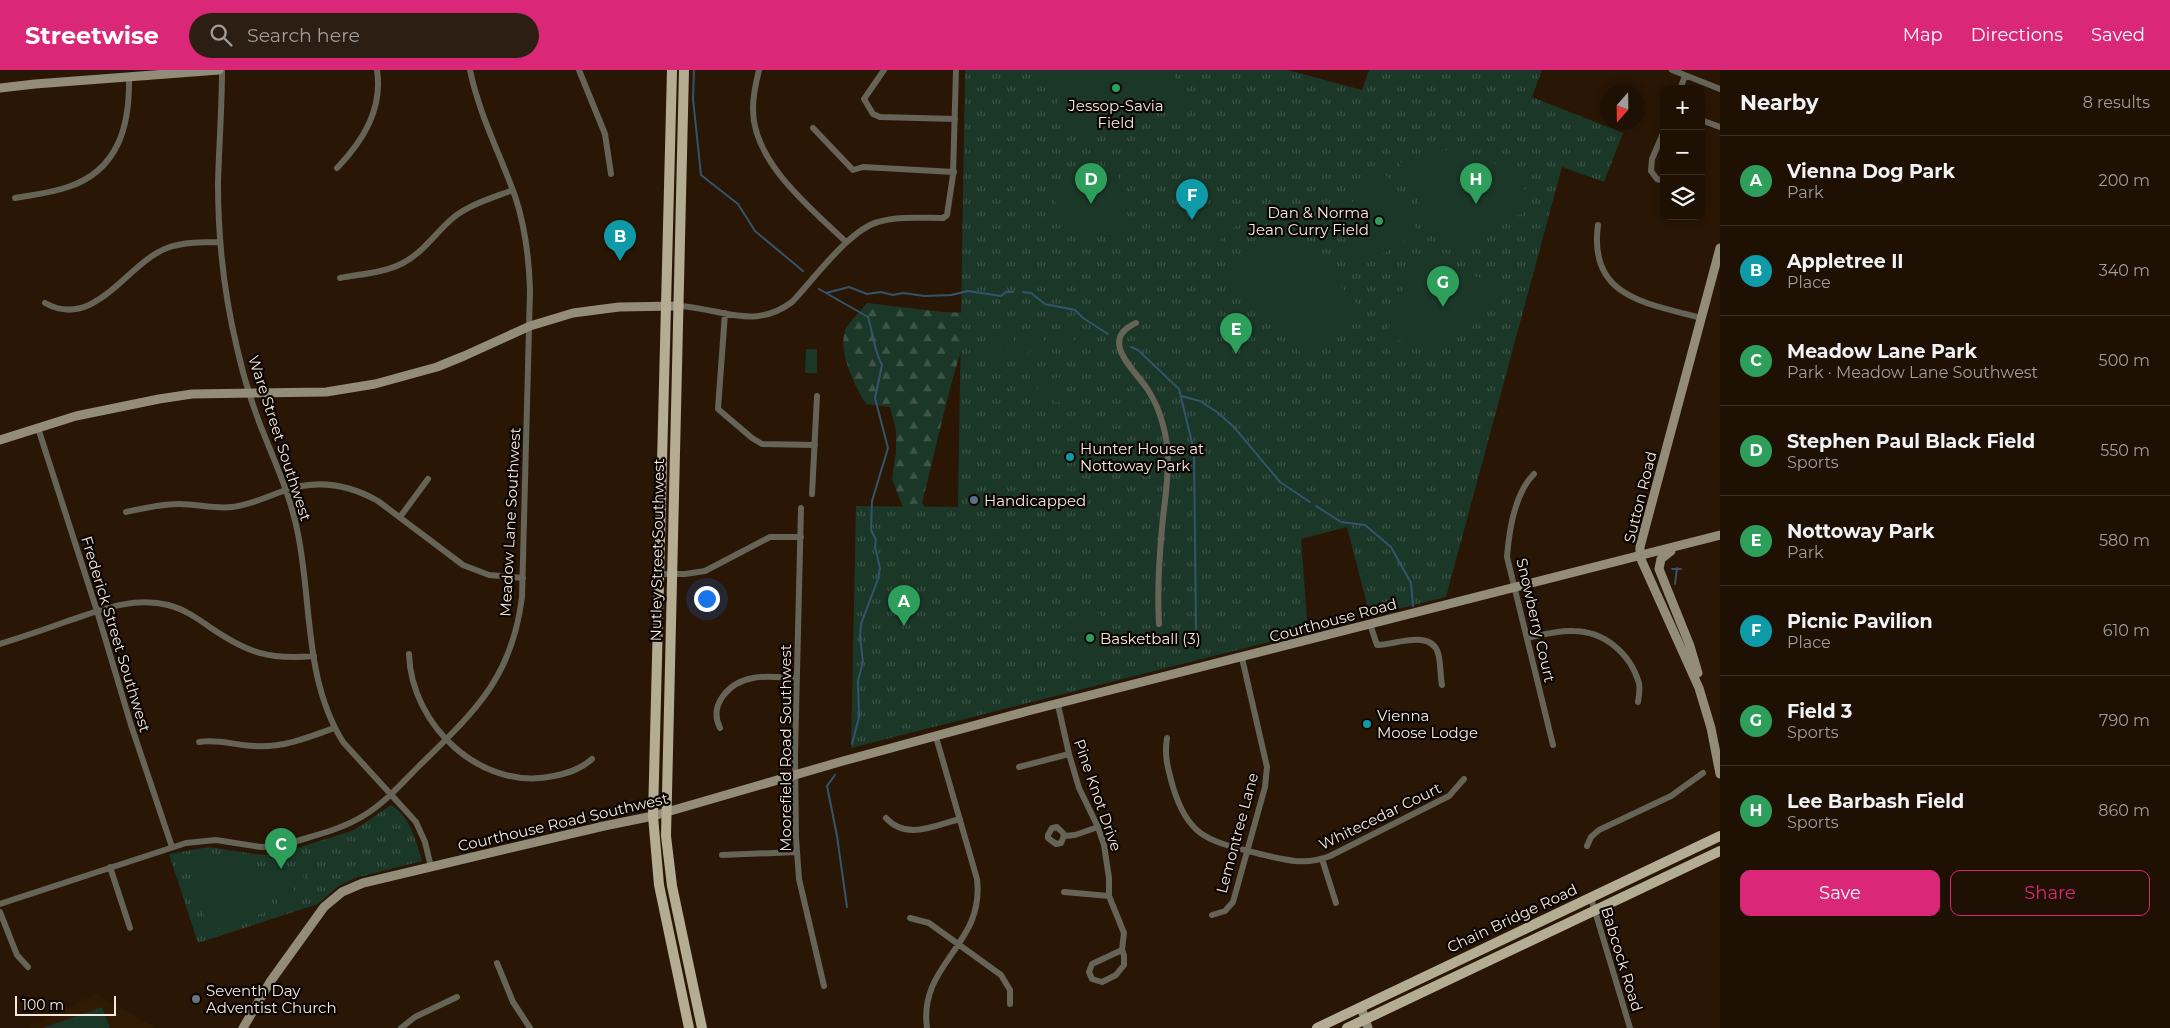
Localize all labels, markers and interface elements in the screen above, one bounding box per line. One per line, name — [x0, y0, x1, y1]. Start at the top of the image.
search box — [189, 13, 539, 58]
text: Streetwise — [25, 21, 159, 50]
icon: search — [207, 21, 235, 49]
text: Search here — [247, 24, 360, 47]
text: Map — [1903, 24, 1943, 46]
text: Directions — [1971, 24, 2063, 46]
text: Saved — [2091, 24, 2145, 46]
marker: Jessop-Savia Field — [1110, 82, 1122, 94]
north arrow — [1600, 85, 1645, 130]
map controls — [1660, 85, 1705, 220]
button: + — [1660, 85, 1705, 130]
text: Nearby — [1740, 90, 1819, 115]
text: 8 results — [2083, 93, 2150, 112]
place label: Jessop-Savia Field — [1067, 96, 1164, 132]
button: − — [1660, 130, 1705, 175]
text: Vienna Dog Park — [1787, 160, 1955, 183]
pin: D — [1075, 163, 1107, 204]
pin: H — [1460, 163, 1492, 204]
text: A — [1750, 171, 1762, 190]
text: 200 m — [2099, 171, 2150, 190]
button: layers — [1660, 175, 1705, 220]
pin: F — [1176, 179, 1208, 220]
text: Park — [1787, 183, 1824, 202]
place label: Dan & Norma Jean Curry Field — [1248, 203, 1369, 239]
marker: Dan & Norma Jean Curry Field — [1373, 215, 1385, 227]
pin: B — [604, 220, 636, 261]
text: Appletree II — [1787, 250, 1904, 273]
text: B — [1750, 261, 1762, 280]
text: 340 m — [2099, 261, 2150, 280]
pin: G — [1427, 266, 1459, 307]
text: Place — [1787, 273, 1831, 292]
pin: E — [1220, 313, 1252, 354]
text: Meadow Lane Park — [1787, 340, 1977, 363]
text: C — [1750, 351, 1762, 370]
text: 500 m — [2099, 351, 2150, 370]
street label: Ware Street Southwest — [244, 353, 316, 523]
text: Park · Meadow Lane Southwest — [1787, 363, 2038, 382]
street label: Meadow Lane Southwest — [496, 427, 524, 617]
text: Stephen Paul Black Field — [1787, 430, 2035, 453]
place label: Hunter House at Nottoway Park — [1080, 439, 1204, 475]
text: D — [1749, 441, 1763, 460]
text: 550 m — [2100, 441, 2150, 460]
street label: Sutton Road — [1619, 449, 1661, 545]
marker: Hunter House at Nottoway Park — [1064, 451, 1076, 463]
text: Sports — [1787, 453, 1839, 472]
street label: Nutley Street Southwest — [646, 458, 668, 642]
place label: Handicapped — [984, 491, 1086, 510]
marker: Handicapped — [968, 494, 980, 506]
text: Nottoway Park — [1787, 520, 1935, 543]
text: E — [1751, 531, 1761, 550]
text: 580 m — [2099, 531, 2150, 550]
street label: Frederick Street Southwest — [77, 534, 155, 734]
text: Park — [1787, 543, 1824, 562]
street label: Snowberry Court — [1512, 556, 1560, 684]
pin: A — [888, 585, 920, 626]
your location — [694, 586, 720, 612]
street label: Courthouse Road — [1267, 594, 1399, 646]
text: Picnic Pavilion — [1787, 610, 1933, 633]
text: F — [1751, 621, 1761, 640]
text: 610 m — [2103, 621, 2150, 640]
place label: Basketball (3) — [1100, 629, 1201, 648]
marker: Basketball (3) — [1084, 632, 1096, 644]
text: Place — [1787, 633, 1831, 652]
street label: Moorefield Road Southwest — [776, 644, 795, 852]
text: Field 3 — [1787, 700, 1852, 723]
place label: Vienna Moose Lodge — [1377, 706, 1478, 742]
text: G — [1750, 711, 1762, 730]
text: 790 m — [2099, 711, 2150, 730]
marker: Vienna Moose Lodge — [1361, 718, 1373, 730]
text: Sports — [1787, 723, 1839, 742]
street label: Pine Knot Drive — [1070, 736, 1126, 854]
street label: Lemontree Lane — [1212, 771, 1262, 895]
street label: Whitecedar Court — [1316, 778, 1444, 854]
street label: Courthouse Road Southwest — [456, 789, 670, 855]
text: Lee Barbash Field — [1787, 790, 1964, 813]
text: H — [1750, 801, 1762, 820]
text: 860 m — [2098, 801, 2150, 820]
text: Sports — [1787, 813, 1839, 832]
pin: C — [265, 828, 297, 869]
button: Save — [1740, 870, 1940, 916]
button: Share — [1950, 870, 2150, 916]
street label: Chain Bridge Road — [1444, 879, 1580, 957]
street label: Babcock Road — [1597, 904, 1647, 1014]
place label: Seventh Day Adventist Church — [206, 981, 337, 1017]
scale bar — [15, 993, 116, 1016]
marker: Seventh Day Adventist Church — [190, 993, 202, 1005]
text: 100 m — [22, 996, 64, 1014]

